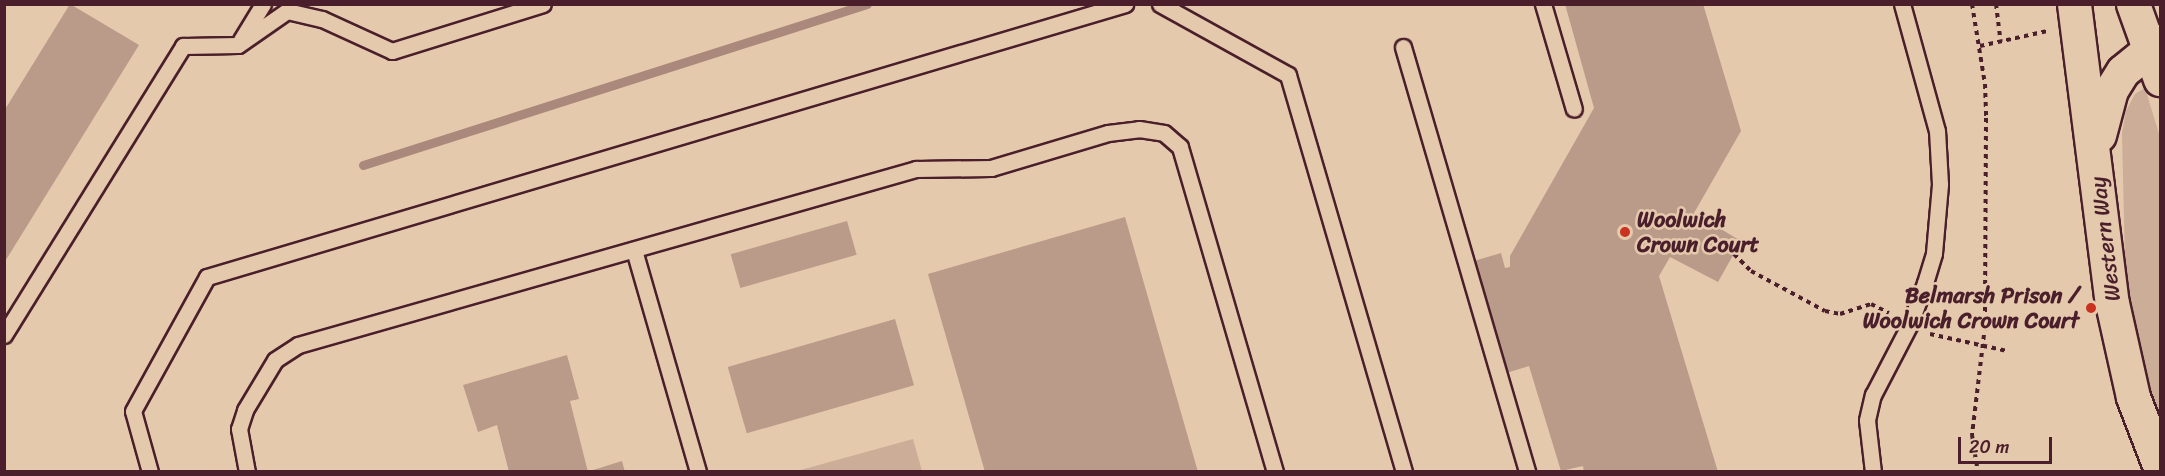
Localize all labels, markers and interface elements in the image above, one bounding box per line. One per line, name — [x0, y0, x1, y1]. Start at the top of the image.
street label: Western Way — [2084, 175, 2126, 303]
place label: Woolwich Crown Court — [1637, 206, 1759, 258]
marker: Woolwich Crown Court — [1618, 225, 1632, 239]
place label: Belmarsh Prison / Woolwich Crown Court — [1862, 282, 2079, 334]
marker: Belmarsh Prison / Woolwich Crown Court — [2084, 301, 2098, 315]
scale bar — [1961, 425, 2056, 463]
text: 20 m — [1969, 431, 2009, 463]

